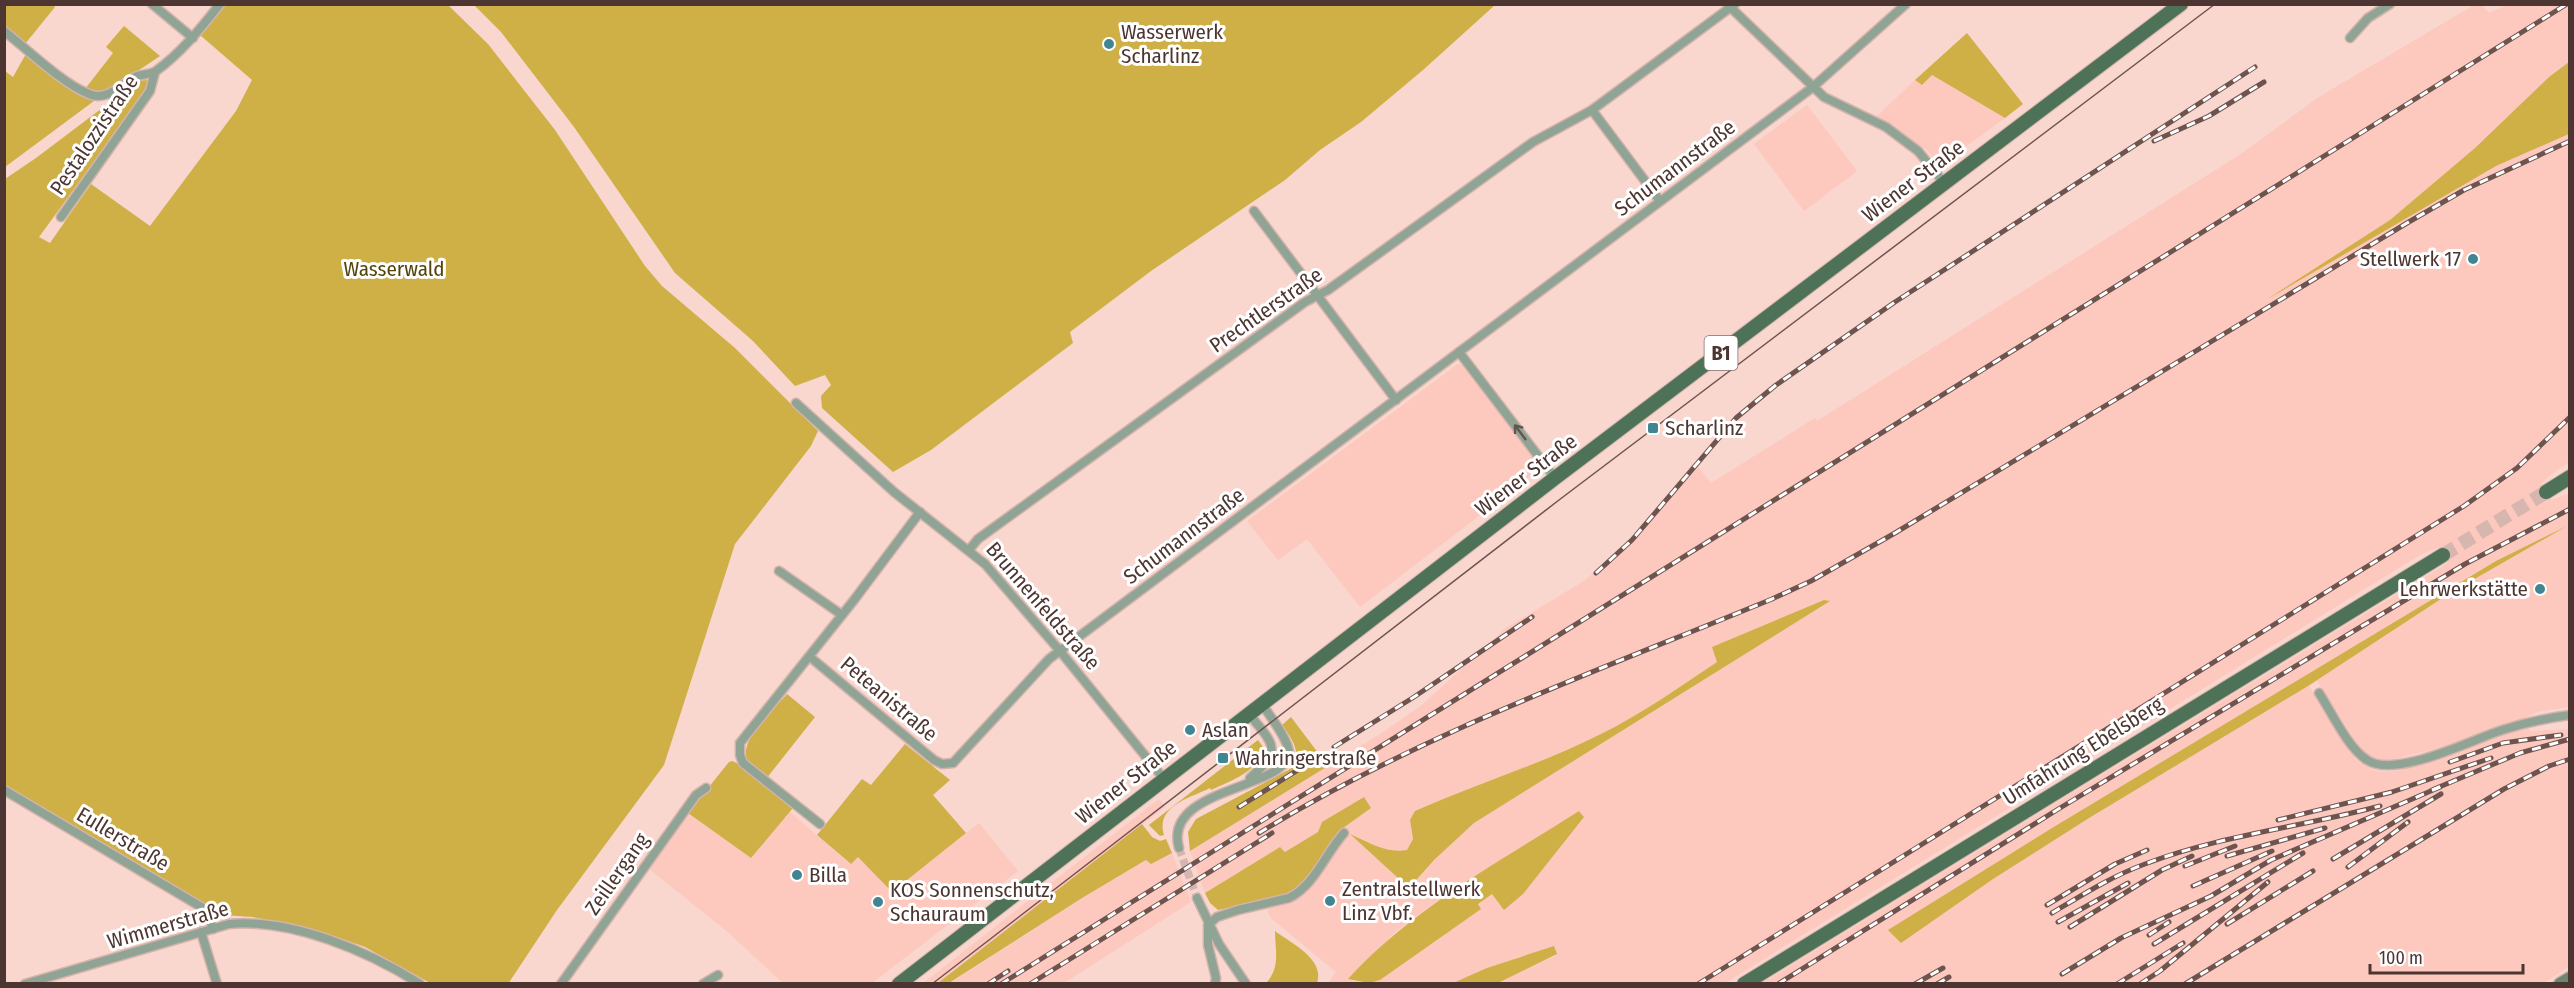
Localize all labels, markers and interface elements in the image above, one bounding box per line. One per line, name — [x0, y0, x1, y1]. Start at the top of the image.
place label: Wasserwerk Scharlinz — [1121, 19, 1223, 69]
marker: Wasserwerk Scharlinz — [1102, 37, 1116, 51]
street label: Pestalozzistraße — [44, 70, 144, 200]
street label: Schumannstraße — [1609, 114, 1741, 222]
street label: Wiener Straße — [1857, 134, 1969, 228]
place label: Stellwerk 17 — [2360, 246, 2461, 272]
marker: Stellwerk 17 — [2466, 252, 2480, 266]
park label: Wasserwald — [344, 256, 444, 282]
street label: Prechtlerstraße — [1205, 262, 1327, 358]
road number: B1 — [1704, 336, 1738, 370]
place label: Scharlinz — [1665, 415, 1743, 441]
marker: Scharlinz — [1646, 421, 1660, 435]
one-way arrow — [1513, 424, 1526, 440]
street label: Wiener Straße — [1470, 428, 1582, 522]
street label: Schumannstraße — [1118, 482, 1250, 590]
street label: Brunnenfeldstraße — [980, 537, 1106, 675]
place label: Lehrwerkstätte — [2399, 576, 2528, 602]
marker: Lehrwerkstätte — [2533, 582, 2547, 596]
street label: Peteanistraße — [835, 651, 943, 747]
street label: Umfahrung Ebelsberg — [1998, 691, 2168, 811]
place label: Aslan — [1202, 717, 1249, 743]
marker: Aslan — [1183, 723, 1197, 737]
street label: Wiener Straße — [1070, 735, 1182, 829]
place label: Wahringerstraße — [1235, 745, 1377, 771]
marker: Wahringerstraße — [1216, 751, 1230, 765]
street label: Eullerstraße — [72, 801, 174, 877]
street label: Zeillergang — [579, 828, 655, 920]
place label: Billa — [809, 862, 847, 888]
marker: Billa — [790, 868, 804, 882]
place label: Zentralstellwerk Linz Vbf. — [1342, 876, 1480, 926]
place label: KOS Sonnenschutz, Schauraum — [890, 877, 1054, 927]
marker: Zentralstellwerk Linz Vbf. — [1323, 894, 1337, 908]
street label: Wimmerstraße — [104, 895, 232, 955]
marker: KOS Sonnenschutz, Schauraum — [871, 895, 885, 909]
scale bar — [2370, 937, 2523, 975]
text: 100 m — [2379, 947, 2423, 969]

